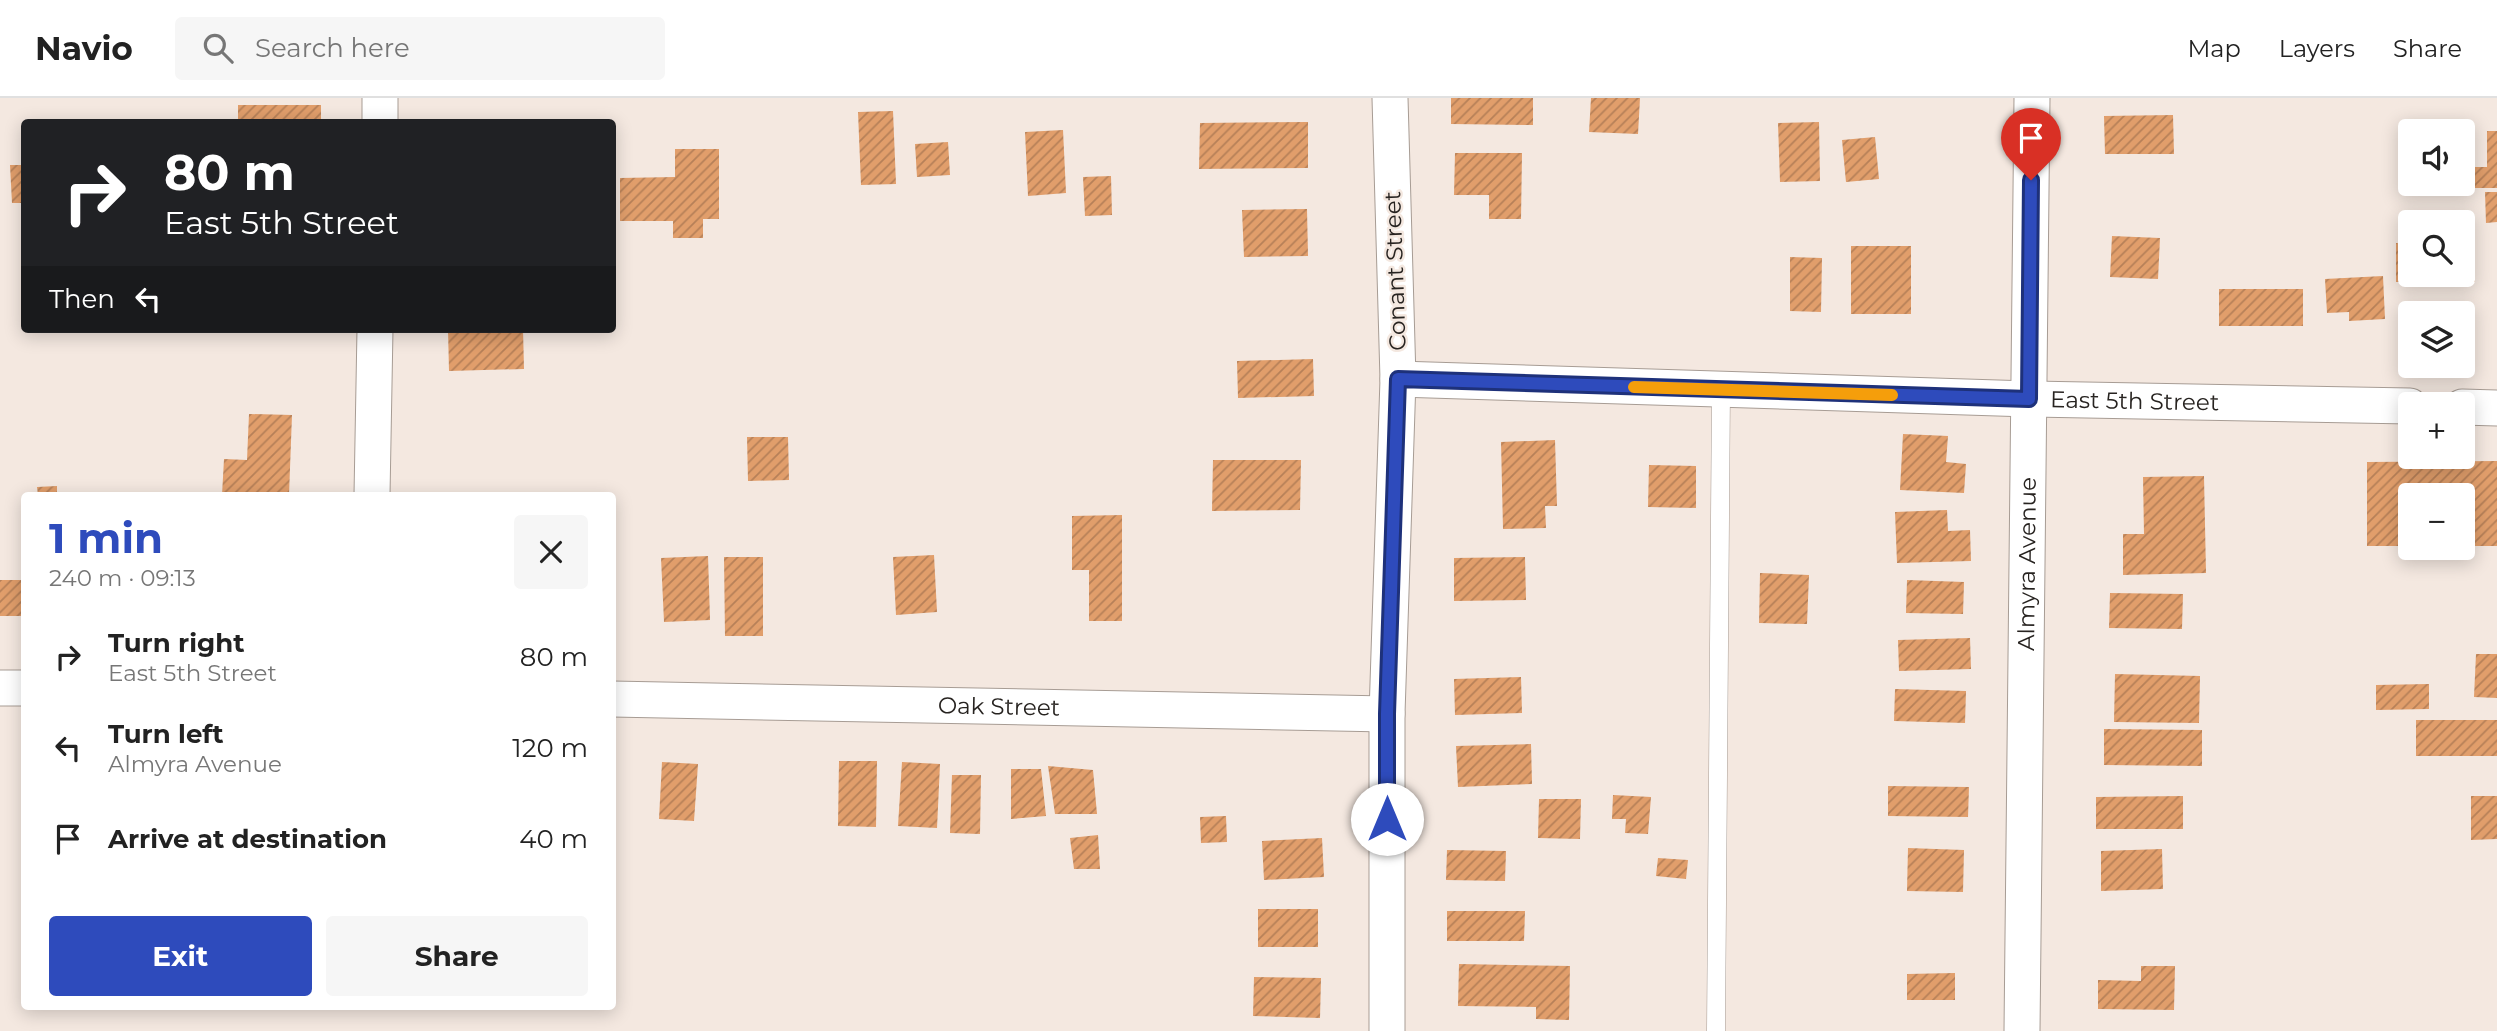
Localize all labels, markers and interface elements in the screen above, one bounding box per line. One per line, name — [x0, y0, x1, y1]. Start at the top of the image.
search box — [175, 17, 665, 80]
text: Navio — [35, 28, 133, 68]
icon: search — [199, 29, 237, 67]
text: Search here — [255, 32, 410, 64]
text: Map — [2187, 34, 2241, 63]
text: Layers — [2279, 34, 2355, 63]
text: Share — [2393, 34, 2462, 63]
pin — [2001, 108, 2061, 180]
icon: arrive — [2012, 119, 2050, 157]
map controls — [2398, 119, 2475, 560]
button: sound — [2398, 119, 2475, 196]
text: 80 m — [164, 143, 295, 202]
icon: right — [49, 147, 140, 238]
street label: Conant Street — [1378, 191, 1412, 351]
text: East 5th Street — [164, 203, 399, 242]
button: search — [2398, 210, 2475, 287]
icon: left — [129, 280, 167, 318]
text: Then — [49, 283, 115, 315]
button: layers — [2398, 301, 2475, 378]
street label: East 5th Street — [2050, 385, 2219, 416]
button: + — [2398, 392, 2475, 469]
street label: Almyra Avenue — [2012, 477, 2042, 651]
button: − — [2398, 483, 2475, 560]
text: 1 min — [49, 512, 163, 564]
button: close — [514, 515, 588, 589]
text: 240 m · 09:13 — [49, 564, 196, 592]
text: Turn right — [108, 627, 244, 659]
icon: right — [49, 638, 87, 676]
text: 80 m — [520, 641, 588, 673]
text: East 5th Street — [108, 659, 277, 687]
street label: Oak Street — [938, 691, 1060, 722]
text: Turn left — [108, 718, 224, 750]
icon: left — [49, 729, 87, 767]
text: 120 m — [512, 732, 588, 764]
text: Almyra Avenue — [108, 750, 282, 778]
position arrow — [1350, 782, 1424, 856]
icon: arrive — [49, 820, 87, 858]
text: Arrive at destination — [108, 823, 387, 855]
text: 40 m — [519, 823, 588, 855]
button: Exit — [49, 916, 312, 996]
button: Share — [326, 916, 588, 996]

